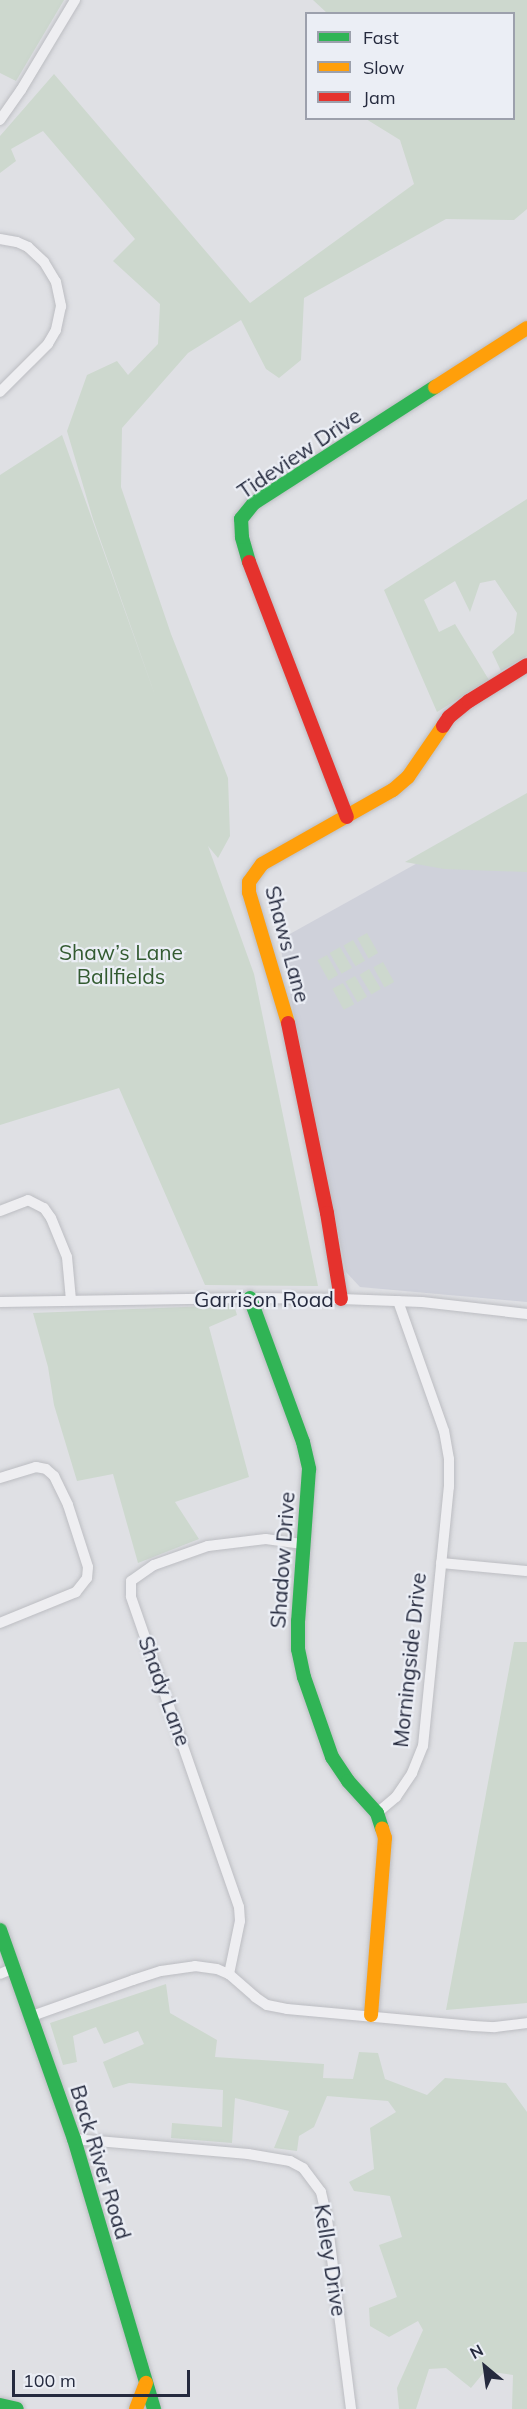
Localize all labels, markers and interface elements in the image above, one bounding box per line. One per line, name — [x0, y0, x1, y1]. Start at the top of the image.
legend — [305, 12, 515, 120]
text: Fast — [363, 26, 399, 49]
text: Slow — [363, 56, 404, 79]
text: Jam — [363, 86, 396, 109]
street label: Tideview Drive — [232, 402, 366, 504]
street label: Shaws Lane — [260, 883, 316, 1005]
park label: Shaw’s Lane Ballfields — [59, 939, 183, 989]
street label: Garrison Road — [194, 1286, 334, 1312]
street label: Shadow Drive — [265, 1491, 299, 1629]
street label: Morningside Drive — [387, 1571, 431, 1749]
street label: Shady Lane — [133, 1633, 197, 1749]
street label: Back River Road — [66, 2082, 136, 2242]
street label: Kelley Drive — [310, 2202, 352, 2318]
north arrow — [455, 2337, 515, 2397]
text: N — [466, 2340, 486, 2363]
scale bar — [15, 2358, 194, 2396]
text: 100 m — [23, 2369, 76, 2392]

